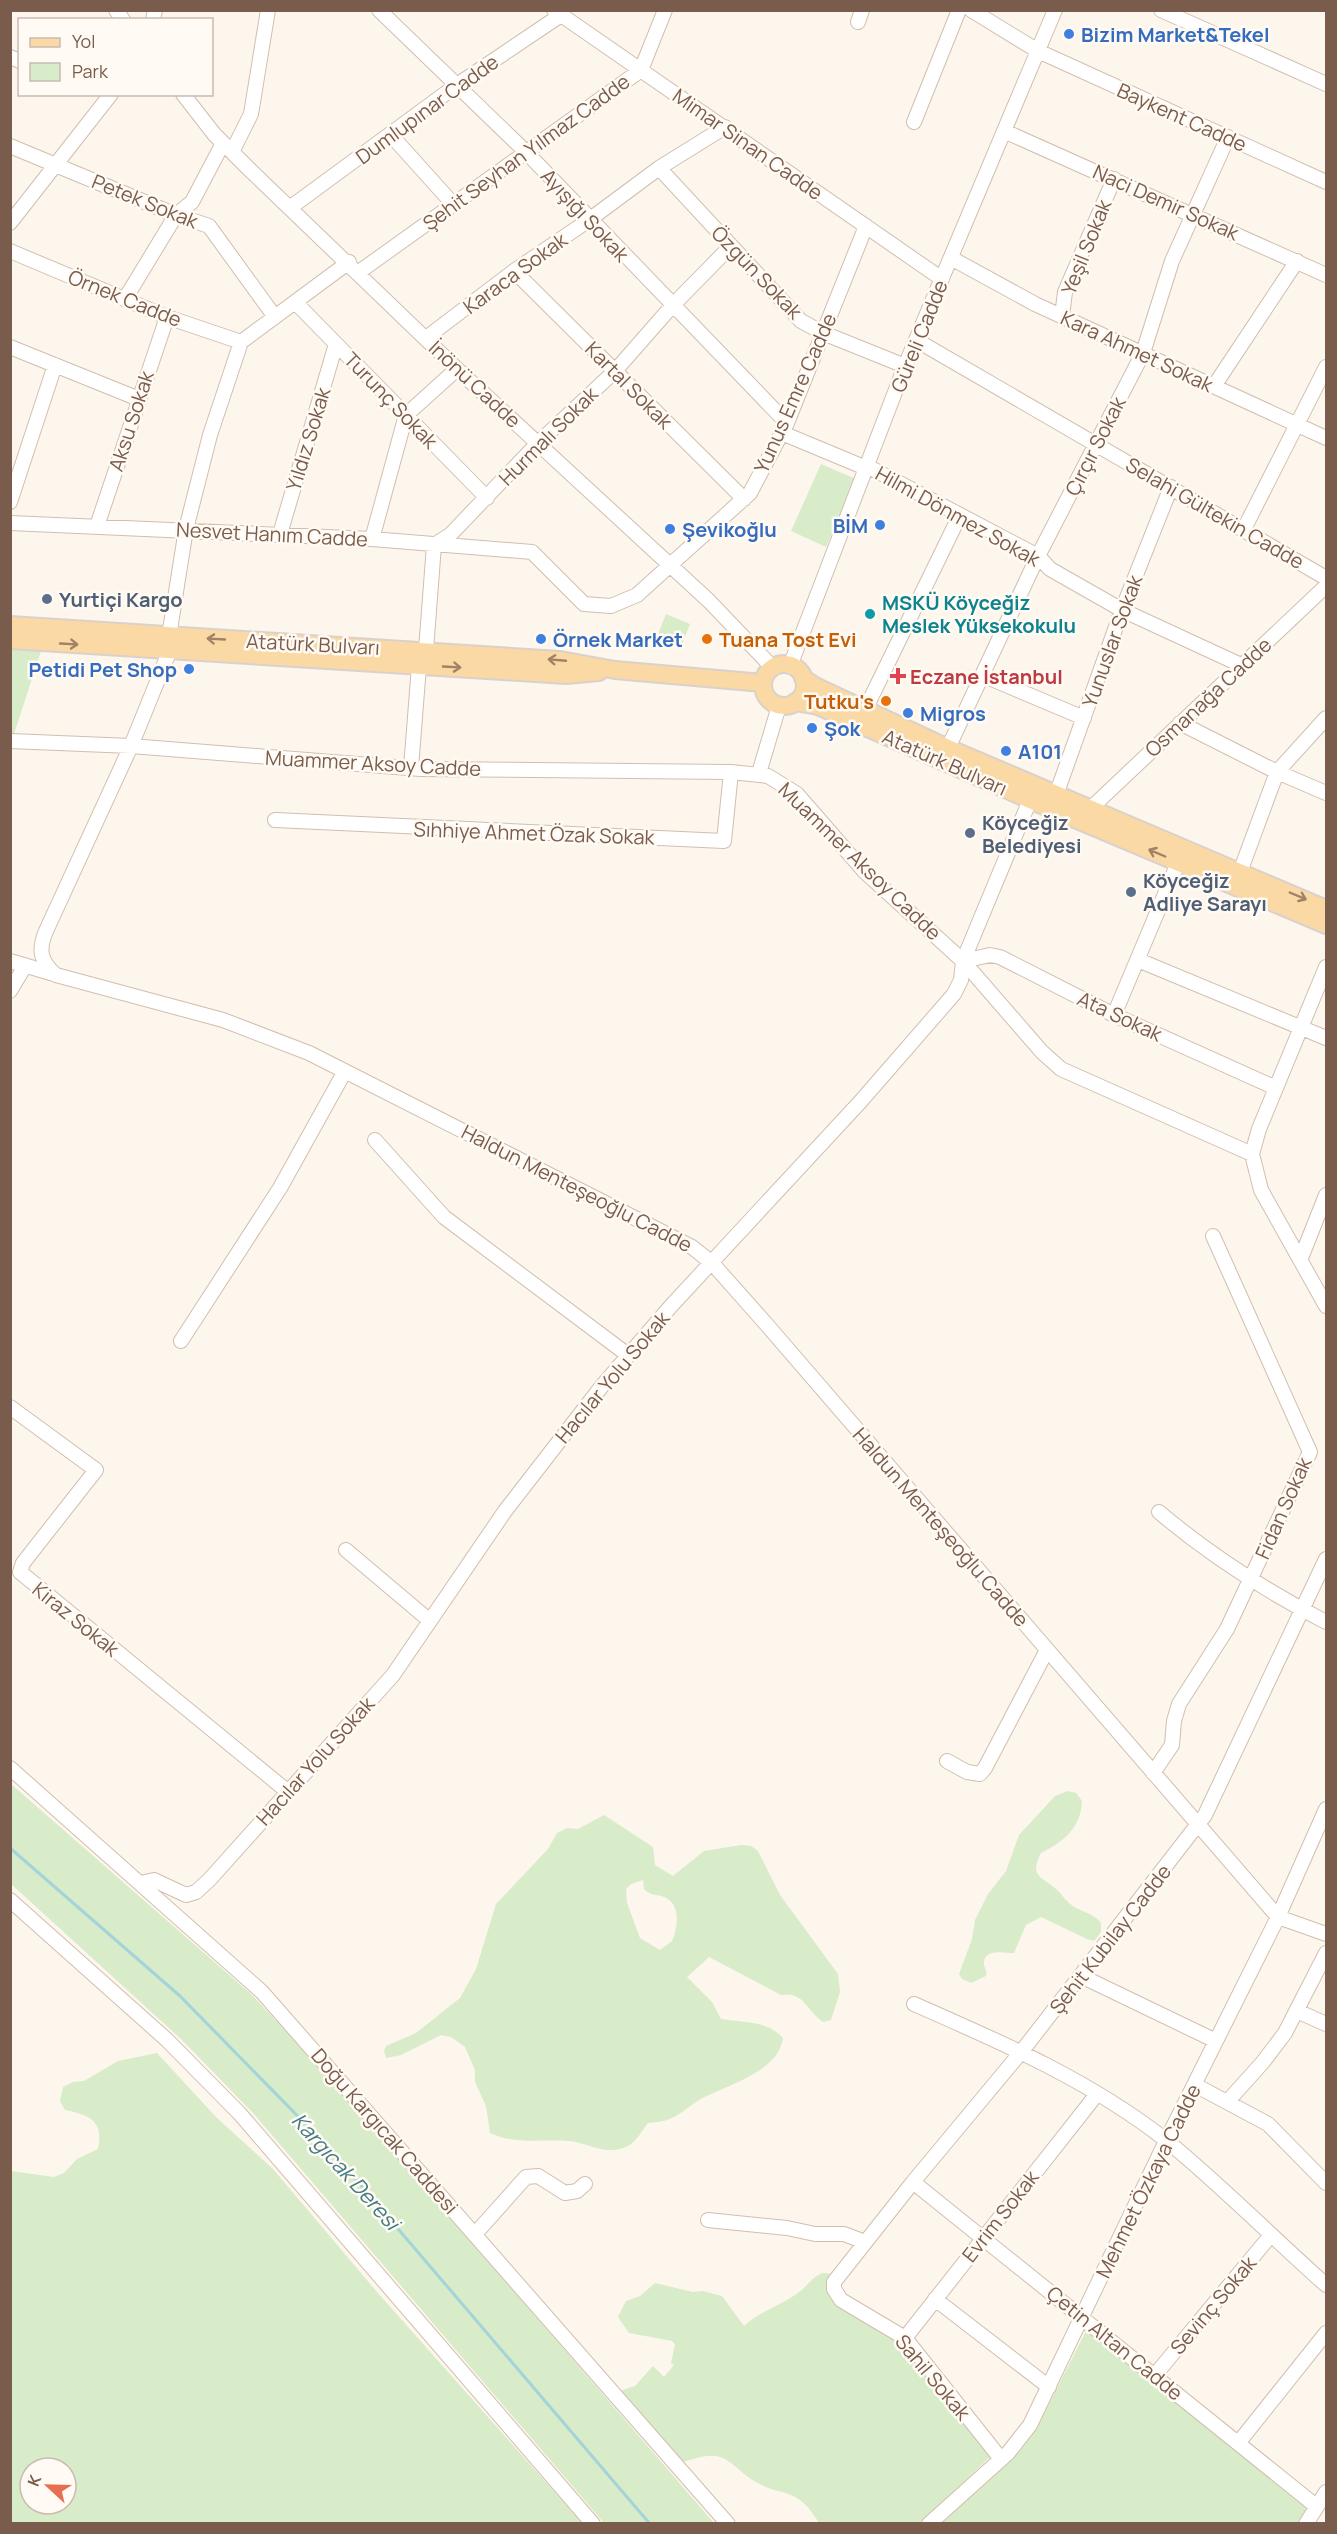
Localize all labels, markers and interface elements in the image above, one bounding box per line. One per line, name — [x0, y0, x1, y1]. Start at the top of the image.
legend — [18, 18, 213, 96]
place label: Bizim Market&Tekel — [1081, 21, 1270, 48]
marker: Bizim Market&Tekel — [1062, 27, 1076, 41]
text: Yol — [72, 29, 95, 53]
street label: Dumlupınar Cadde — [350, 48, 504, 170]
text: Park — [72, 59, 109, 83]
street label: Şehit Seyhan Yılmaz Cadde — [417, 68, 635, 236]
street label: Baykent Cadde — [1113, 76, 1251, 158]
street label: Mimar Sinan Cadde — [668, 82, 828, 206]
street label: Naci Demir Sokak — [1089, 158, 1244, 247]
street label: Ayışığı Sokak — [535, 163, 636, 268]
street label: Petek Sokak — [88, 167, 203, 235]
street label: Yeşil Sokak — [1055, 195, 1118, 298]
street label: Özgün Sokak — [706, 220, 809, 325]
street label: Karaca Sokak — [458, 226, 573, 320]
street label: Örnek Cadde — [64, 263, 186, 333]
street label: Güreli Cadde — [884, 276, 954, 396]
street label: Kara Ahmet Sokak — [1056, 304, 1219, 399]
street label: Yunus Emre Cadde — [748, 309, 842, 477]
street label: İnönü Cadde — [423, 334, 527, 434]
street label: Kartal Sokak — [579, 335, 679, 435]
street label: Turunç Sokak — [338, 346, 444, 455]
street label: Aksu Sokak — [102, 366, 160, 475]
street label: Hurmalı Sokak — [493, 380, 604, 491]
street label: Yıldız Sokak — [279, 383, 337, 494]
street label: Çırçır Sokak — [1059, 391, 1132, 500]
street label: Selahi Gültekin Cadde — [1121, 451, 1309, 575]
street label: Hilmi Dönmez Sokak — [871, 460, 1046, 573]
place label: BİM — [833, 512, 868, 539]
street label: Nesvet Hanım Cadde — [175, 515, 369, 553]
place label: Şevikoğlu — [682, 516, 777, 543]
marker: BİM — [873, 518, 887, 532]
marker: Şevikoğlu — [663, 522, 677, 536]
street label: Yunuslar Sokak — [1076, 570, 1149, 711]
place label: Yurtiçi Kargo — [59, 586, 183, 613]
place label: MSKÜ Köyceğiz Meslek Yüksekokulu — [882, 589, 1076, 639]
marker: Yurtiçi Kargo — [40, 592, 54, 606]
marker: MSKÜ Köyceğiz Meslek Yüksekokulu — [863, 607, 877, 621]
place label: Örnek Market — [553, 626, 683, 653]
place label: Tuana Tost Evi — [719, 626, 857, 653]
street label: Atatürk Bulvarı — [245, 627, 381, 661]
street label: Osmanağa Cadde — [1139, 631, 1277, 763]
marker: Örnek Market — [534, 632, 548, 646]
marker: Tuana Tost Evi — [700, 632, 714, 646]
one-way arrow — [207, 633, 227, 644]
one-way arrow — [58, 639, 78, 650]
one-way arrow — [548, 654, 568, 665]
place label: Petidi Pet Shop — [28, 656, 177, 683]
marker: Petidi Pet Shop — [182, 662, 196, 676]
one-way arrow — [442, 662, 462, 673]
place label: Eczane İstanbul — [910, 663, 1063, 690]
marker: Eczane İstanbul — [891, 669, 905, 683]
place label: Tutku's — [804, 688, 874, 715]
marker: Tutku's — [879, 694, 893, 708]
place label: Migros — [920, 700, 986, 727]
marker: Migros — [901, 706, 915, 720]
place label: Şok — [824, 715, 862, 742]
marker: Şok — [805, 721, 819, 735]
street label: Atatürk Bulvarı — [878, 722, 1012, 802]
place label: A101 — [1018, 738, 1062, 765]
street label: Muammer Aksoy Cadde — [264, 744, 482, 782]
marker: A101 — [999, 744, 1013, 758]
street label: Muammer Aksoy Cadde — [773, 776, 947, 946]
place label: Köyceğiz Belediyesi — [982, 809, 1082, 859]
street label: Sıhhiye Ahmet Özak Sokak — [413, 815, 656, 851]
marker: Köyceğiz Belediyesi — [963, 826, 977, 840]
one-way arrow — [1148, 847, 1166, 858]
place label: Köyceğiz Adliye Sarayı — [1143, 867, 1267, 917]
marker: Köyceğiz Adliye Sarayı — [1124, 885, 1138, 899]
one-way arrow — [1289, 892, 1307, 903]
street label: Ata Sokak — [1073, 985, 1168, 1048]
street label: Haldun Menteşeoğlu Cadde — [457, 1118, 697, 1258]
street label: Hacılar Yolu Sokak — [549, 1305, 676, 1449]
street label: Haldun Menteşeoğlu Cadde — [847, 1422, 1035, 1632]
street label: Fidan Sokak — [1249, 1452, 1318, 1563]
street label: Kiraz Sokak — [27, 1576, 126, 1663]
street label: Hacılar Yolu Sokak — [250, 1690, 381, 1831]
street label: Şehit Kubilay Cadde — [1043, 1859, 1177, 2019]
street label: Doğu Kargıcak Caddesi — [305, 2042, 465, 2220]
street label: Mehmet Özkaya Cadde — [1089, 2080, 1207, 2282]
water label: Kargıcak Deresi — [286, 2106, 408, 2238]
street label: Evrim Sokak — [956, 2164, 1045, 2267]
street label: Sevinç Sokak — [1164, 2249, 1263, 2360]
street label: Çetin Altan Cadde — [1041, 2280, 1189, 2406]
street label: Sahil Sokak — [889, 2329, 977, 2426]
north arrow — [18, 2456, 78, 2516]
text: K — [22, 2471, 46, 2489]

